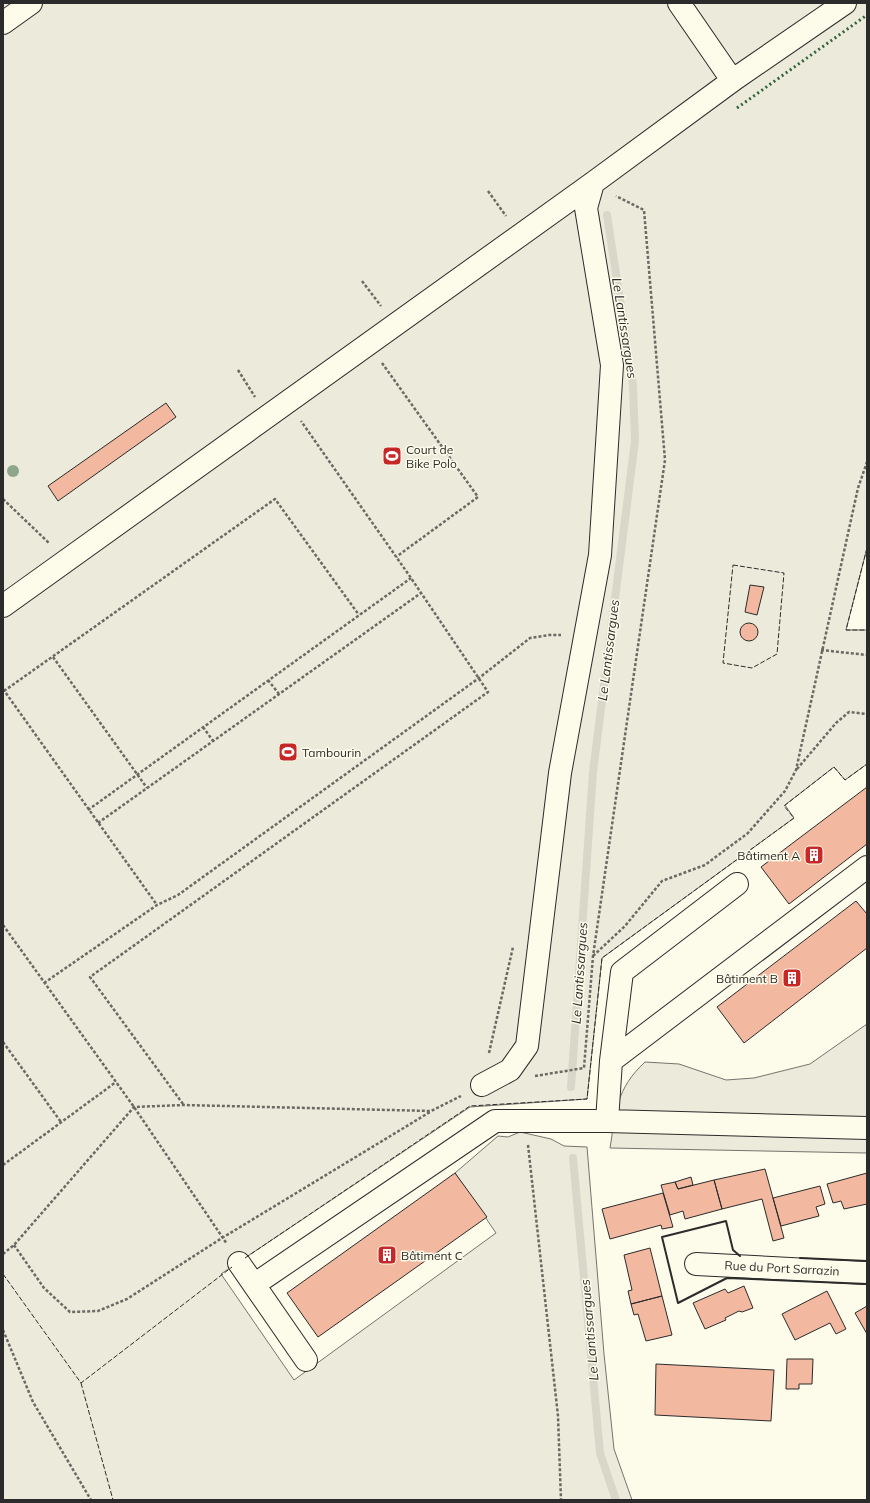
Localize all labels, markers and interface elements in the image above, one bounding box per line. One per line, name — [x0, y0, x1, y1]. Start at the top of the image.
water label: Le Lantissargues — [609, 276, 641, 380]
place label: Court de Bike Polo — [406, 442, 457, 471]
sports icon: Court de Bike Polo — [381, 445, 403, 467]
water label: Le Lantissargues — [594, 598, 622, 702]
sports icon: Tambourin — [277, 741, 299, 763]
place label: Tambourin — [302, 745, 361, 760]
building icon: Bâtiment A — [803, 844, 825, 866]
place label: Bâtiment A — [737, 848, 800, 863]
water label: Le Lantissargues — [567, 922, 591, 1024]
building icon: Bâtiment B — [781, 967, 803, 989]
place label: Bâtiment B — [716, 971, 778, 986]
building icon: Bâtiment C — [376, 1244, 398, 1266]
place label: Bâtiment C — [401, 1248, 463, 1263]
street label: Rue du Port Sarrazin — [724, 1257, 840, 1279]
water label: Le Lantissargues — [577, 1279, 601, 1381]

